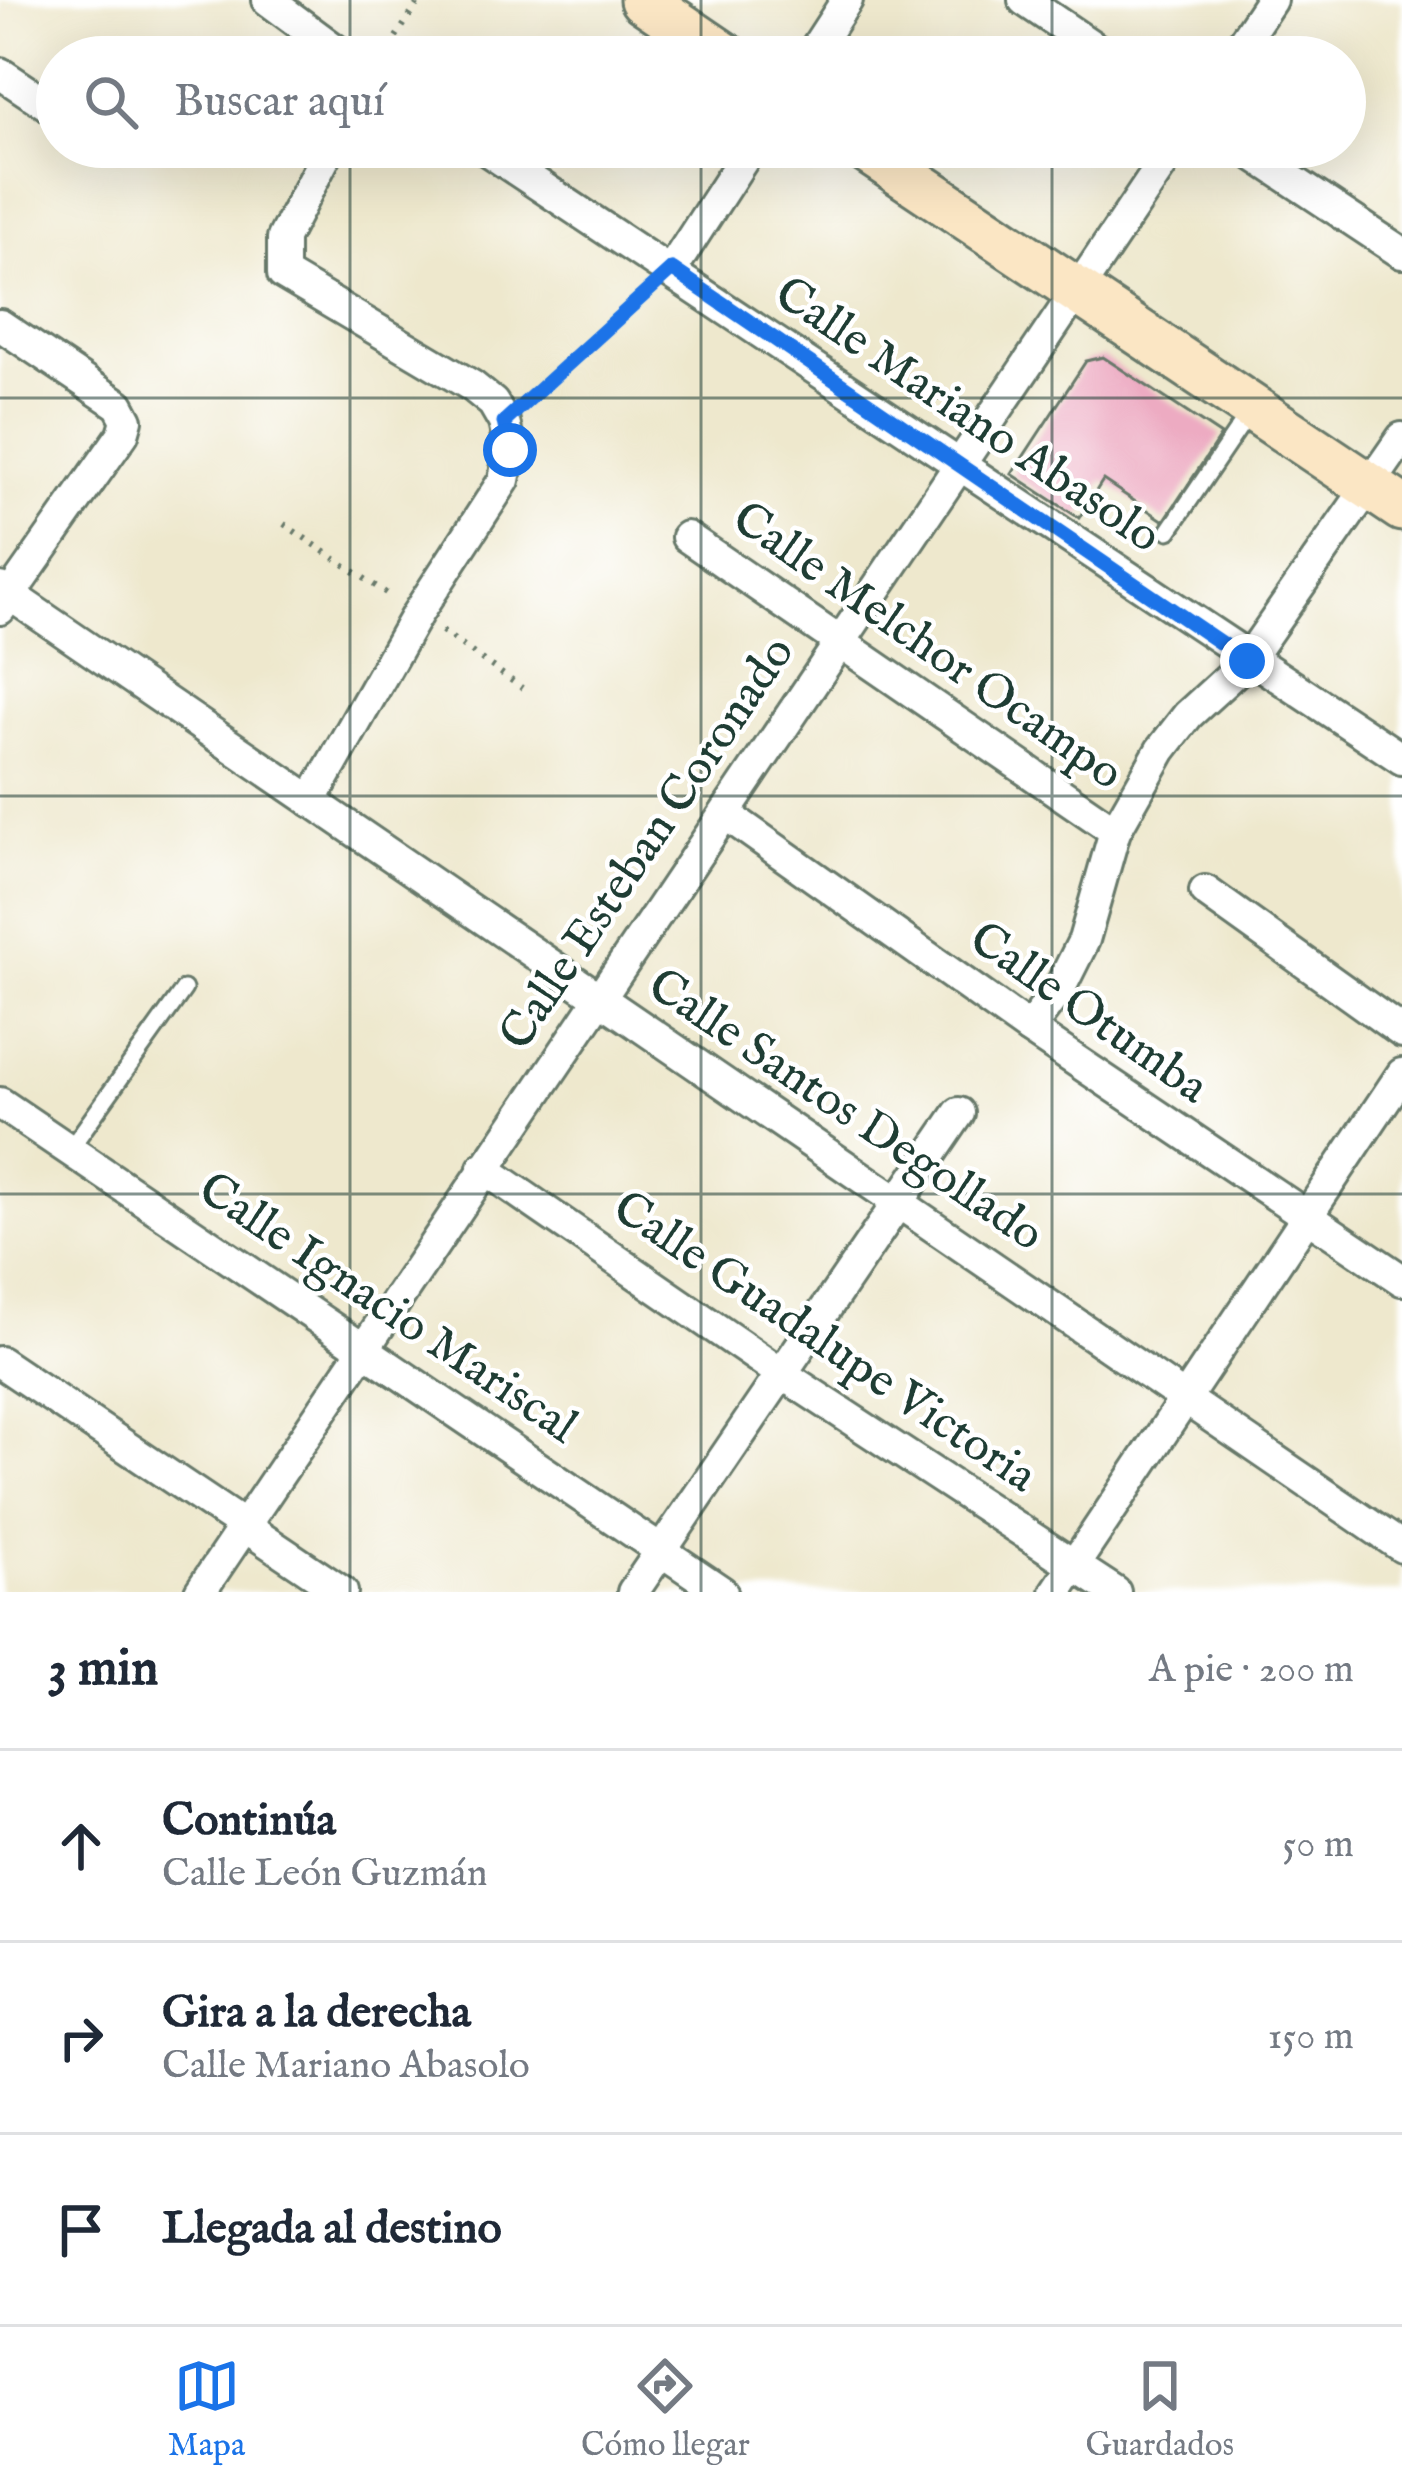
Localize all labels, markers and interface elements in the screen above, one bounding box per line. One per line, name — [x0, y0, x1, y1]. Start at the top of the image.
search box — [36, 36, 1366, 168]
icon: search — [78, 69, 144, 135]
text: Buscar aquí — [174, 74, 385, 131]
street label: Calle Mariano Abasolo — [763, 265, 1171, 567]
route start — [483, 423, 537, 477]
street label: Calle Melchor Ocampo — [720, 490, 1134, 804]
street label: Calle Esteban Coronado — [487, 626, 809, 1062]
route end — [1220, 634, 1274, 688]
street label: Calle Otumba — [957, 910, 1219, 1118]
street label: Calle Santos Degollado — [636, 956, 1054, 1266]
street label: Calle Ignacio Mariscal — [186, 1160, 588, 1458]
street label: Calle Guadalupe Victoria — [601, 1179, 1047, 1507]
text: 3 min — [48, 1638, 158, 1703]
text: A pie · 200 m — [1149, 1646, 1354, 1695]
text: Continúa — [162, 1793, 336, 1850]
icon: ahead — [48, 1813, 114, 1879]
text: 50 m — [1282, 1821, 1354, 1870]
text: Calle León Guzmán — [162, 1850, 487, 1899]
text: Gira a la derecha — [162, 1985, 471, 2042]
icon: right — [48, 2005, 114, 2071]
text: 150 m — [1268, 2013, 1354, 2062]
text: Calle Mariano Abasolo — [162, 2042, 530, 2091]
icon: arrive — [48, 2197, 114, 2263]
text: Llegada al destino — [162, 2201, 502, 2258]
tab: Mapa — [168, 2353, 245, 2467]
tab: Cómo llegar — [581, 2353, 750, 2467]
tab: Guardados — [1086, 2353, 1234, 2467]

